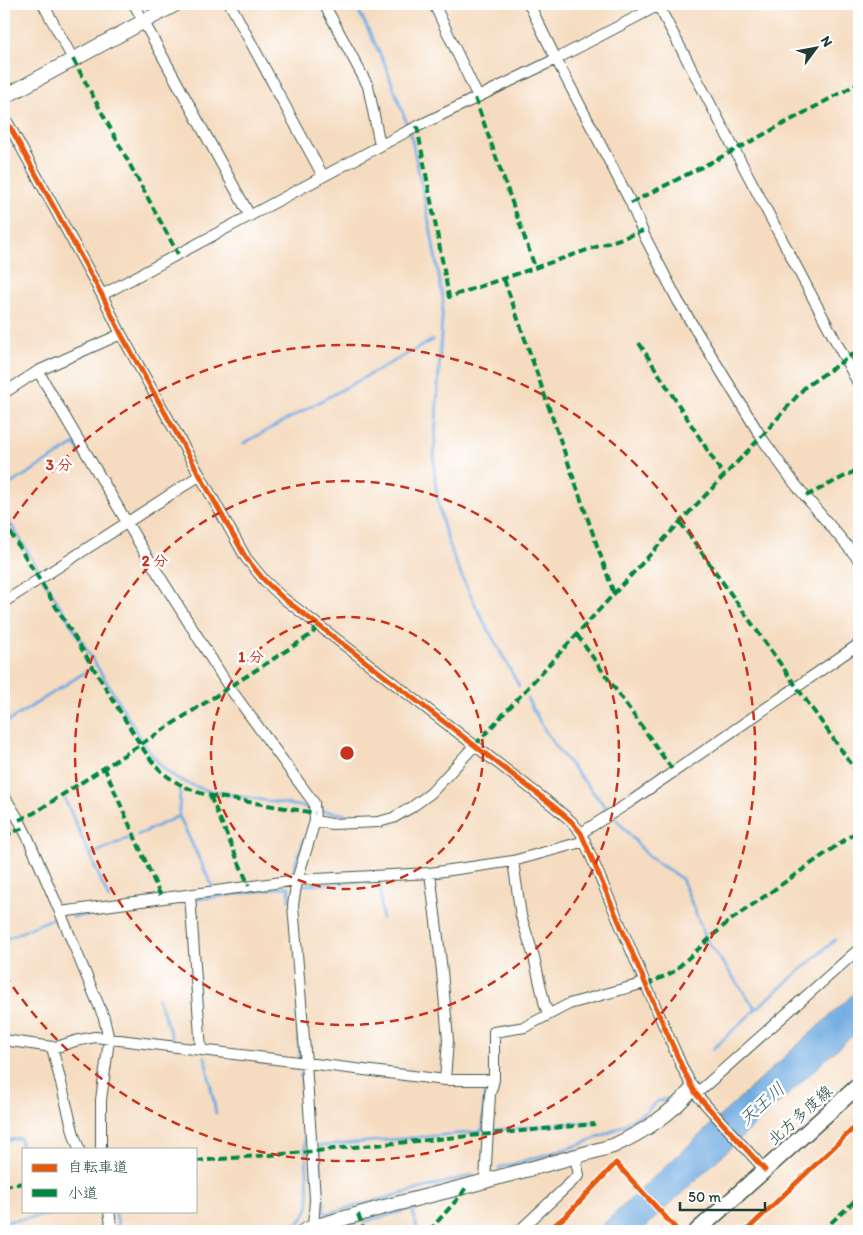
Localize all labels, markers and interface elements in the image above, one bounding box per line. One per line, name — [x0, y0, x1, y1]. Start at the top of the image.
north arrow — [790, 22, 840, 72]
text: N — [817, 33, 836, 50]
text: 3 分 — [46, 456, 72, 474]
text: 2 分 — [142, 552, 168, 570]
text: 1 分 — [238, 648, 264, 666]
centre of rings — [338, 744, 356, 762]
water label: 天王川 — [735, 1078, 789, 1130]
street label: 北方多度線 — [764, 1081, 836, 1149]
legend — [22, 1148, 198, 1212]
text: 自転車道 — [68, 1158, 128, 1176]
scale bar — [680, 1180, 766, 1212]
text: 小道 — [68, 1184, 98, 1202]
text: 50 m — [688, 1188, 721, 1206]

